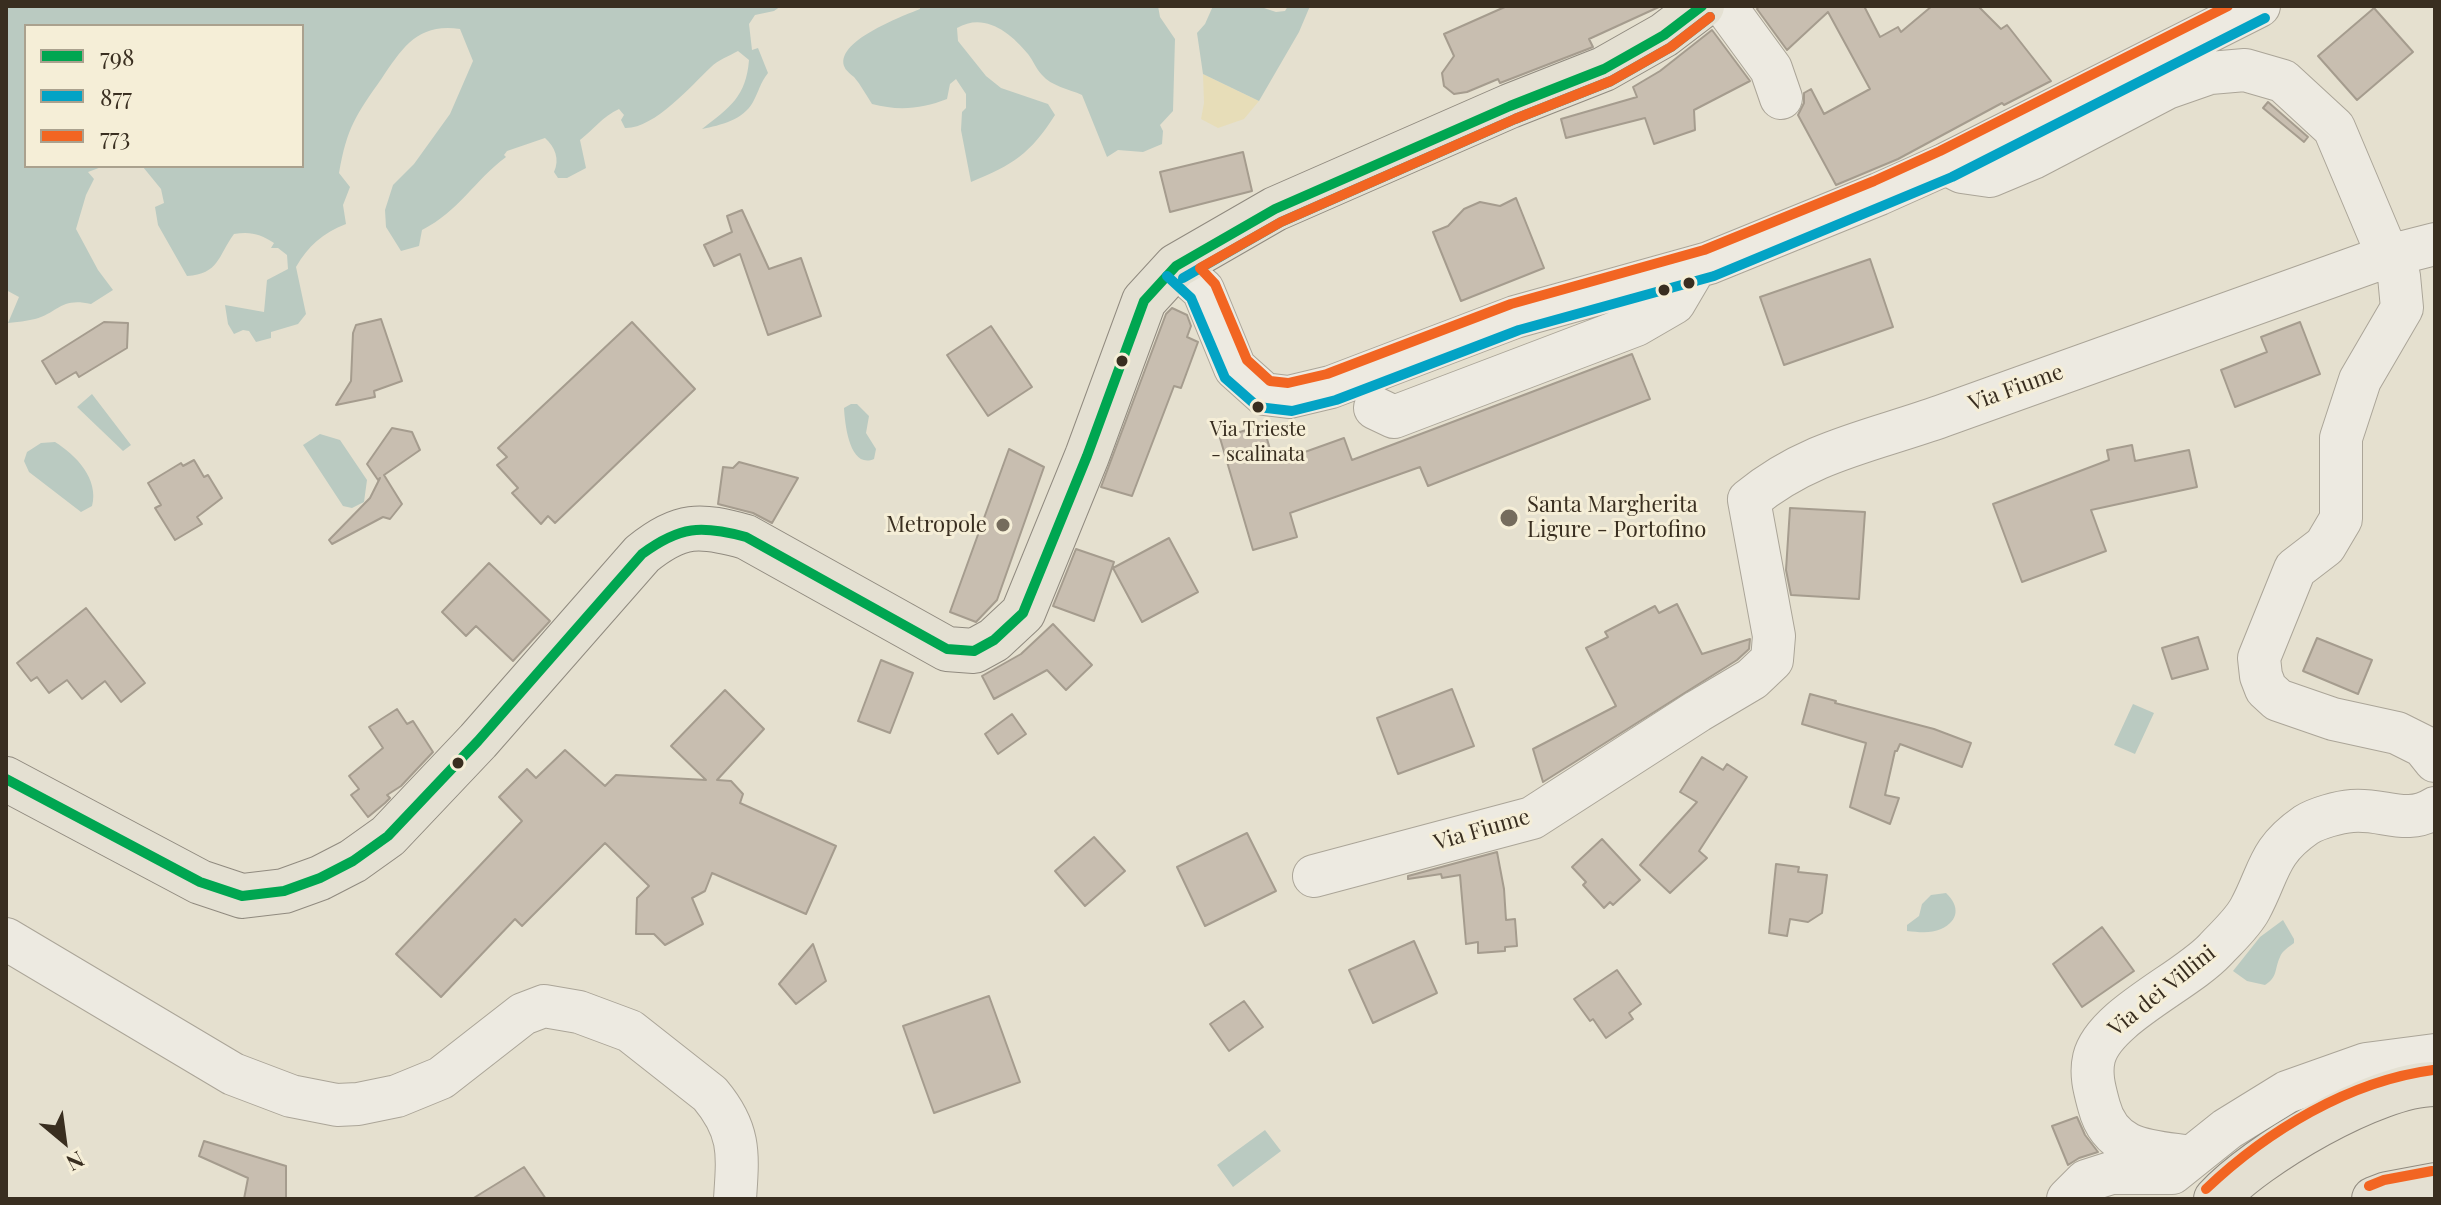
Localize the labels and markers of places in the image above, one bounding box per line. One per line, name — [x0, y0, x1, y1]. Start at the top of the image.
unlabelled marker — [1681, 275, 1697, 291]
unlabelled marker — [1656, 282, 1672, 298]
unlabelled marker — [1114, 353, 1130, 369]
marker: Via Trieste - scalinata — [1250, 399, 1266, 415]
place label: Via Trieste - scalinata — [1210, 418, 1306, 465]
place label: Santa Margherita Ligure - Portofino — [1527, 492, 1706, 544]
marker: Santa Margherita Ligure - Portofino — [1498, 507, 1520, 529]
place label: Metropole — [886, 512, 987, 538]
marker: Metropole — [994, 516, 1012, 534]
unlabelled marker — [450, 755, 466, 771]

